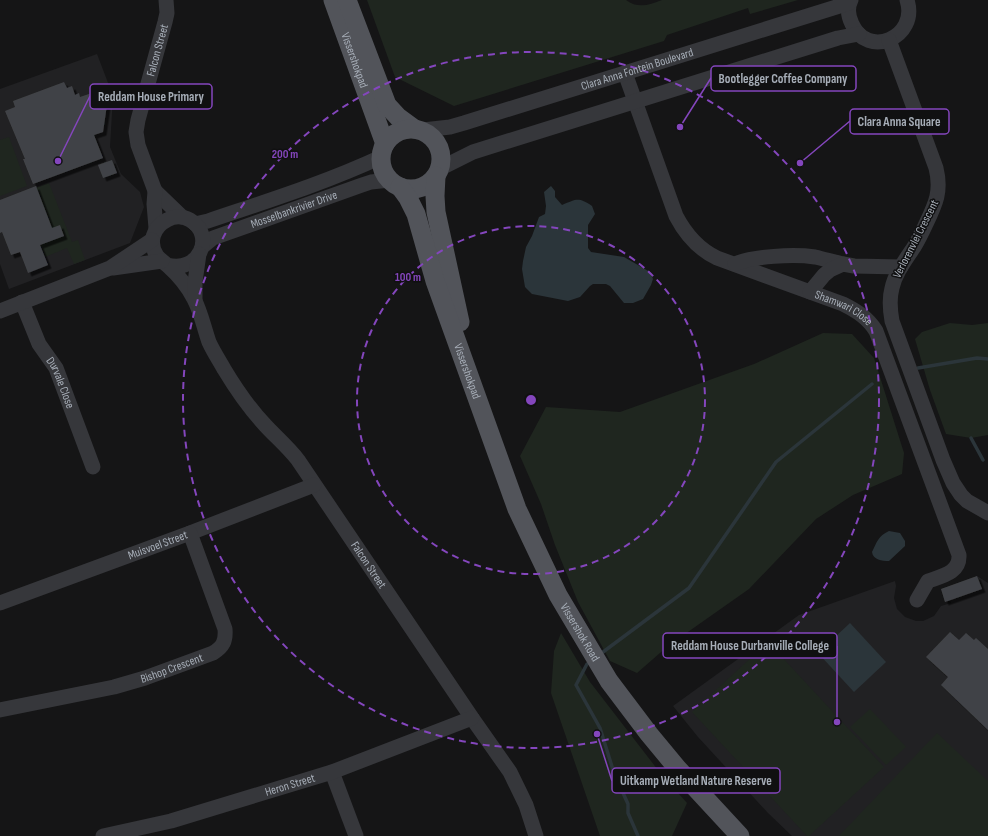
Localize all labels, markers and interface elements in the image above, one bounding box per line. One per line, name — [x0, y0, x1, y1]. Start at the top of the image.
street label: Falcon Street — [143, 22, 172, 78]
street label: Vissershokpad — [338, 30, 372, 90]
street label: Clara Anna Fontein Boulevard — [579, 45, 695, 94]
callout: Bootlegger Coffee Company — [711, 66, 856, 91]
text: Bootlegger Coffee Company — [719, 71, 848, 87]
callout: Reddam House Primary — [90, 84, 212, 109]
text: Reddam House Primary — [98, 89, 205, 105]
callout: Clara Anna Square — [850, 109, 949, 134]
text: Clara Anna Square — [857, 114, 941, 130]
text: 200 m — [272, 147, 298, 162]
street label: Mosselbankrivier Drive — [249, 187, 339, 232]
street label: Verlorenvlei Crescent — [890, 197, 942, 281]
text: 100 m — [395, 270, 421, 285]
street label: Shamwari Close — [813, 287, 876, 329]
street label: Vissershokpad — [451, 341, 484, 401]
street label: Durvale Close — [43, 354, 78, 411]
centre of rings — [524, 393, 538, 407]
street label: Muisvoel Street — [126, 527, 190, 563]
street label: Falcon Street — [348, 539, 390, 591]
street label: Vissershok Road — [557, 600, 603, 664]
callout: Reddam House Durbanville College — [663, 633, 837, 658]
text: Reddam House Durbanville College — [671, 638, 829, 654]
street label: Bishop Crescent — [139, 650, 205, 686]
callout: Uitkamp Wetland Nature Reserve — [612, 768, 780, 793]
street label: Heron Street — [263, 770, 317, 799]
text: Uitkamp Wetland Nature Reserve — [620, 773, 772, 789]

